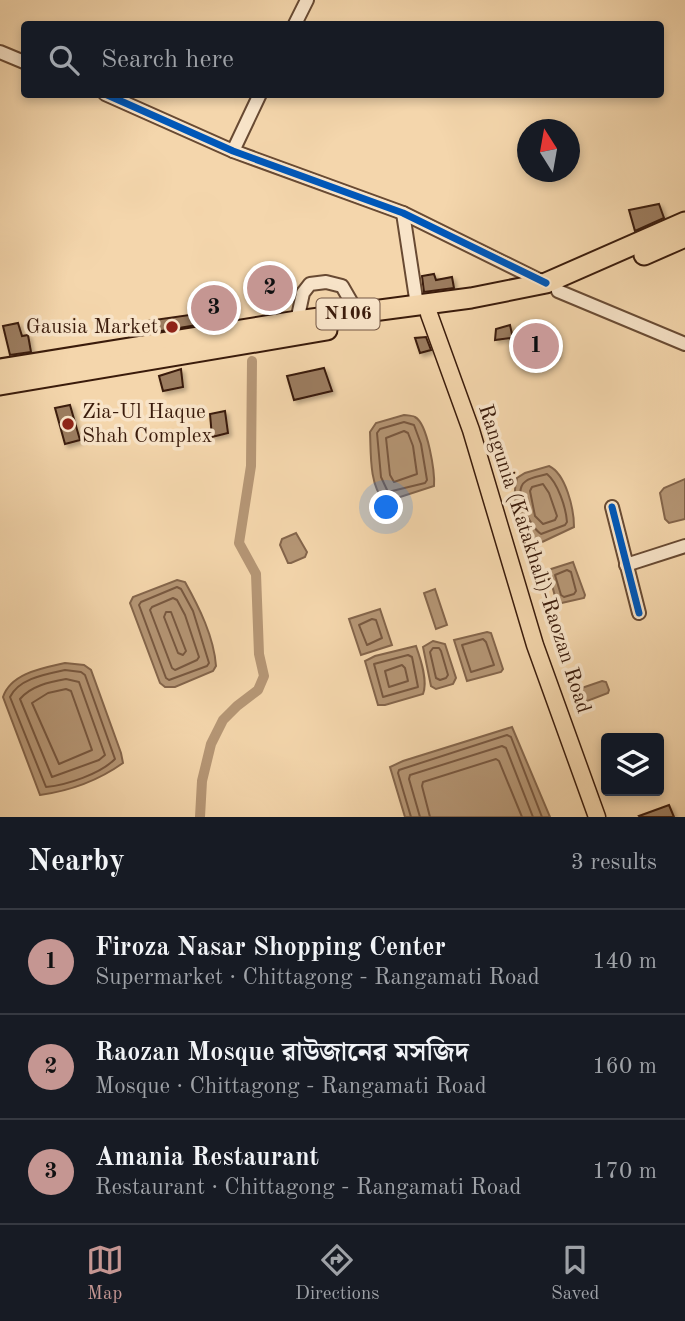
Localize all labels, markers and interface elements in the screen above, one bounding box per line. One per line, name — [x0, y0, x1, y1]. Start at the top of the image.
search box — [21, 21, 664, 98]
icon: search — [45, 41, 83, 79]
text: Search here — [101, 47, 234, 73]
north arrow — [517, 119, 580, 182]
pin: 2 — [247, 262, 293, 314]
pin: 3 — [191, 282, 237, 334]
road number: N106 — [316, 298, 380, 330]
place label: Gausia Market — [26, 317, 158, 338]
marker: Gausia Market — [164, 319, 180, 335]
pin: 1 — [513, 320, 559, 372]
place label: Zia-Ul Haque Shah Complex — [82, 402, 212, 447]
street label: Rangunia (Katakhali)-Raozan Road — [474, 402, 594, 716]
marker: Zia-Ul Haque Shah Complex — [60, 416, 76, 432]
your location — [369, 490, 403, 524]
map controls — [601, 733, 664, 796]
button: layers — [601, 733, 664, 796]
text: Nearby — [28, 847, 125, 877]
text: 3 results — [571, 851, 657, 874]
text: Firoza Nasar Shopping Center — [95, 935, 446, 961]
text: 1 — [44, 950, 58, 973]
text: 140 m — [592, 950, 657, 973]
text: Supermarket · Chittagong - Rangamati Road — [95, 966, 540, 989]
text: Raozan Mosque রাউজানের মসজিদ — [95, 1040, 469, 1066]
text: 2 — [44, 1055, 58, 1078]
text: 160 m — [592, 1055, 657, 1078]
text: Mosque · Chittagong - Rangamati Road — [95, 1075, 487, 1098]
text: Amania Restaurant — [95, 1145, 319, 1171]
text: 3 — [44, 1160, 58, 1183]
text: 170 m — [592, 1160, 657, 1183]
text: Restaurant · Chittagong - Rangamati Road — [95, 1176, 522, 1199]
tab: Map — [86, 1241, 124, 1306]
tab: Directions — [295, 1241, 380, 1306]
tab: Saved — [551, 1241, 599, 1306]

